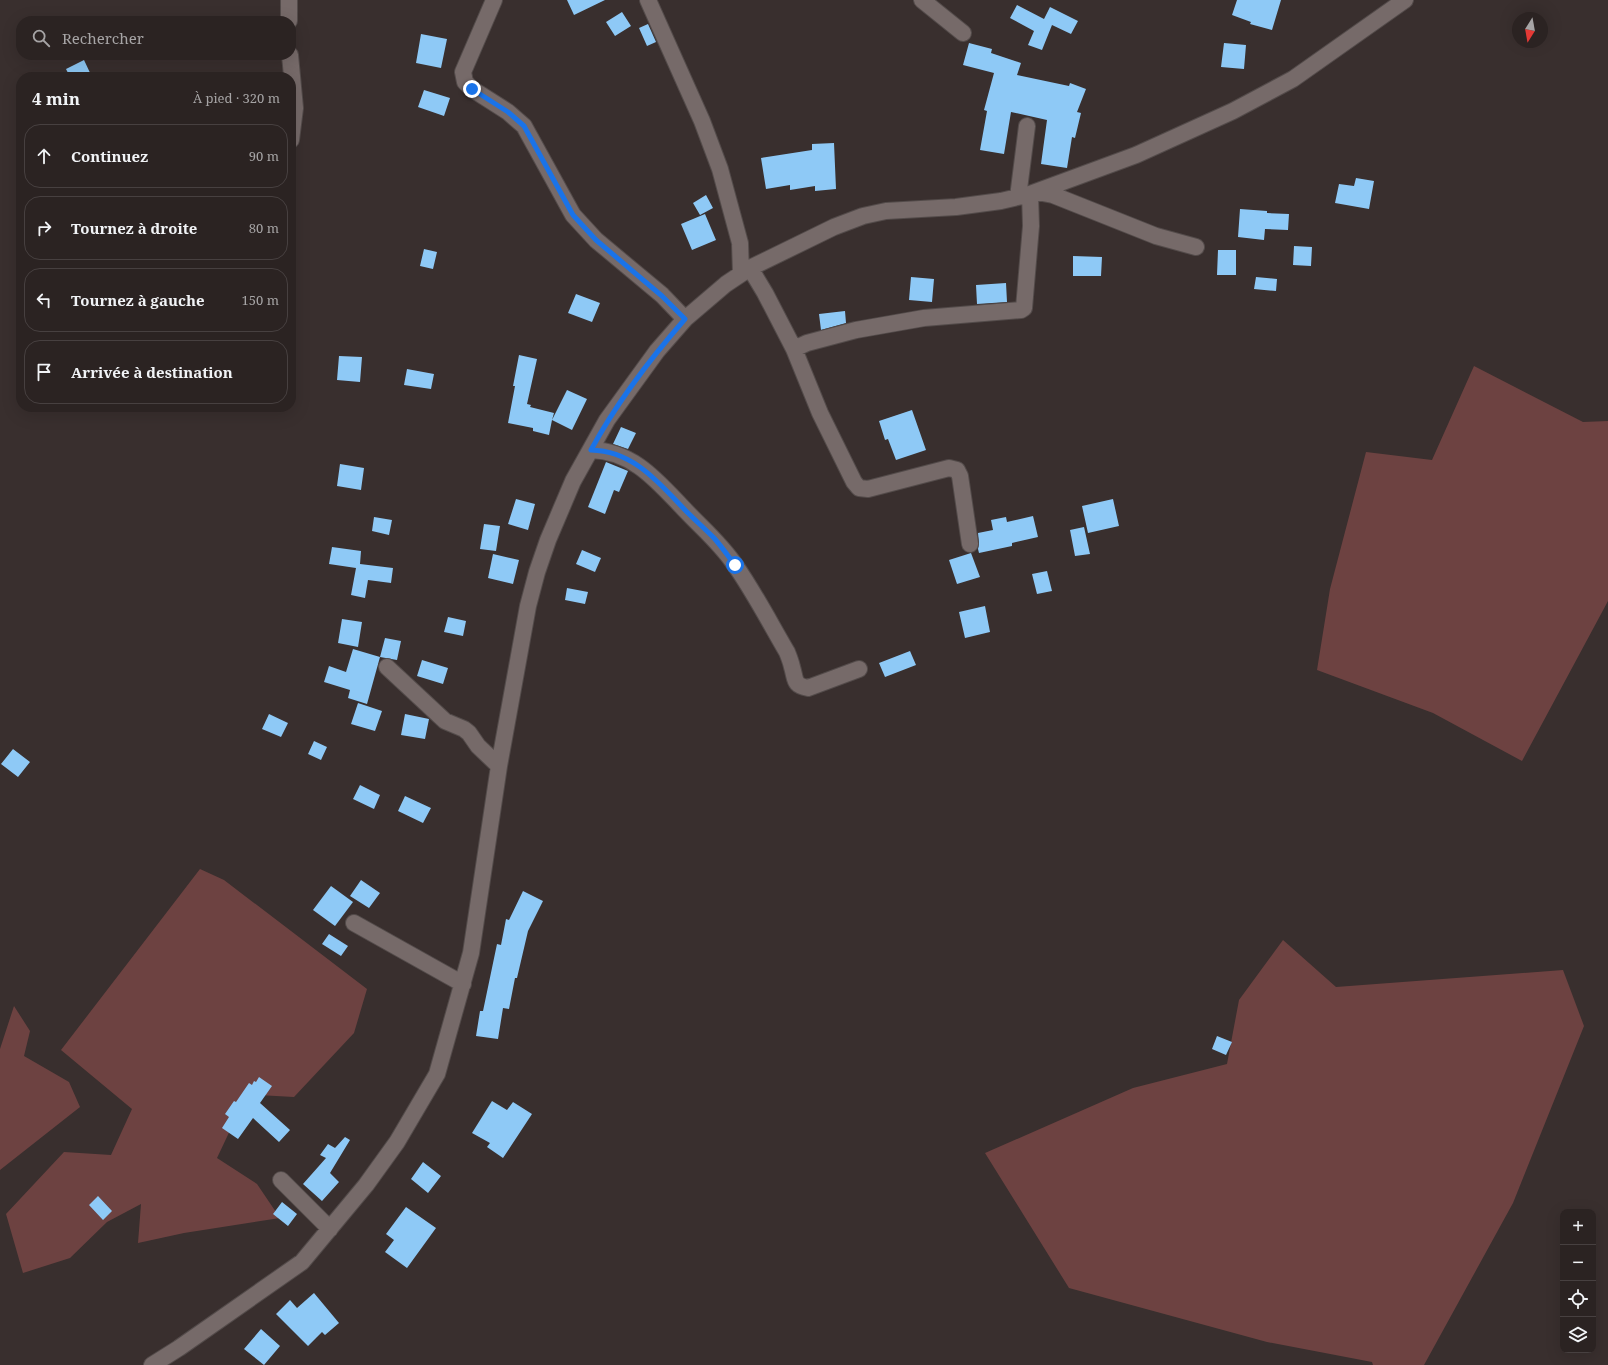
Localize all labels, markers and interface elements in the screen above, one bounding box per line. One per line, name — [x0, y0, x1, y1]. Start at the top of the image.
north arrow — [1512, 12, 1548, 48]
search box — [16, 16, 296, 60]
icon: search — [30, 27, 52, 49]
text: Rechercher — [62, 28, 144, 48]
route end — [463, 80, 481, 98]
text: 4 min — [32, 87, 80, 110]
text: À pied · 320 m — [193, 89, 280, 107]
icon: ahead — [33, 145, 55, 167]
text: Continuez — [71, 146, 148, 166]
text: 90 m — [249, 147, 279, 165]
icon: right — [33, 217, 55, 239]
text: Tournez à droite — [71, 218, 197, 238]
text: 80 m — [249, 219, 279, 237]
icon: left — [33, 289, 55, 311]
text: Tournez à gauche — [71, 290, 205, 310]
text: 150 m — [242, 291, 279, 309]
icon: arrive — [33, 361, 55, 383]
text: Arrivée à destination — [71, 362, 233, 382]
route start — [726, 556, 744, 574]
map controls — [1560, 1209, 1596, 1353]
button: + — [1560, 1209, 1596, 1245]
button: − — [1560, 1245, 1596, 1281]
button: locate — [1560, 1281, 1596, 1317]
button: layers — [1560, 1317, 1596, 1353]

